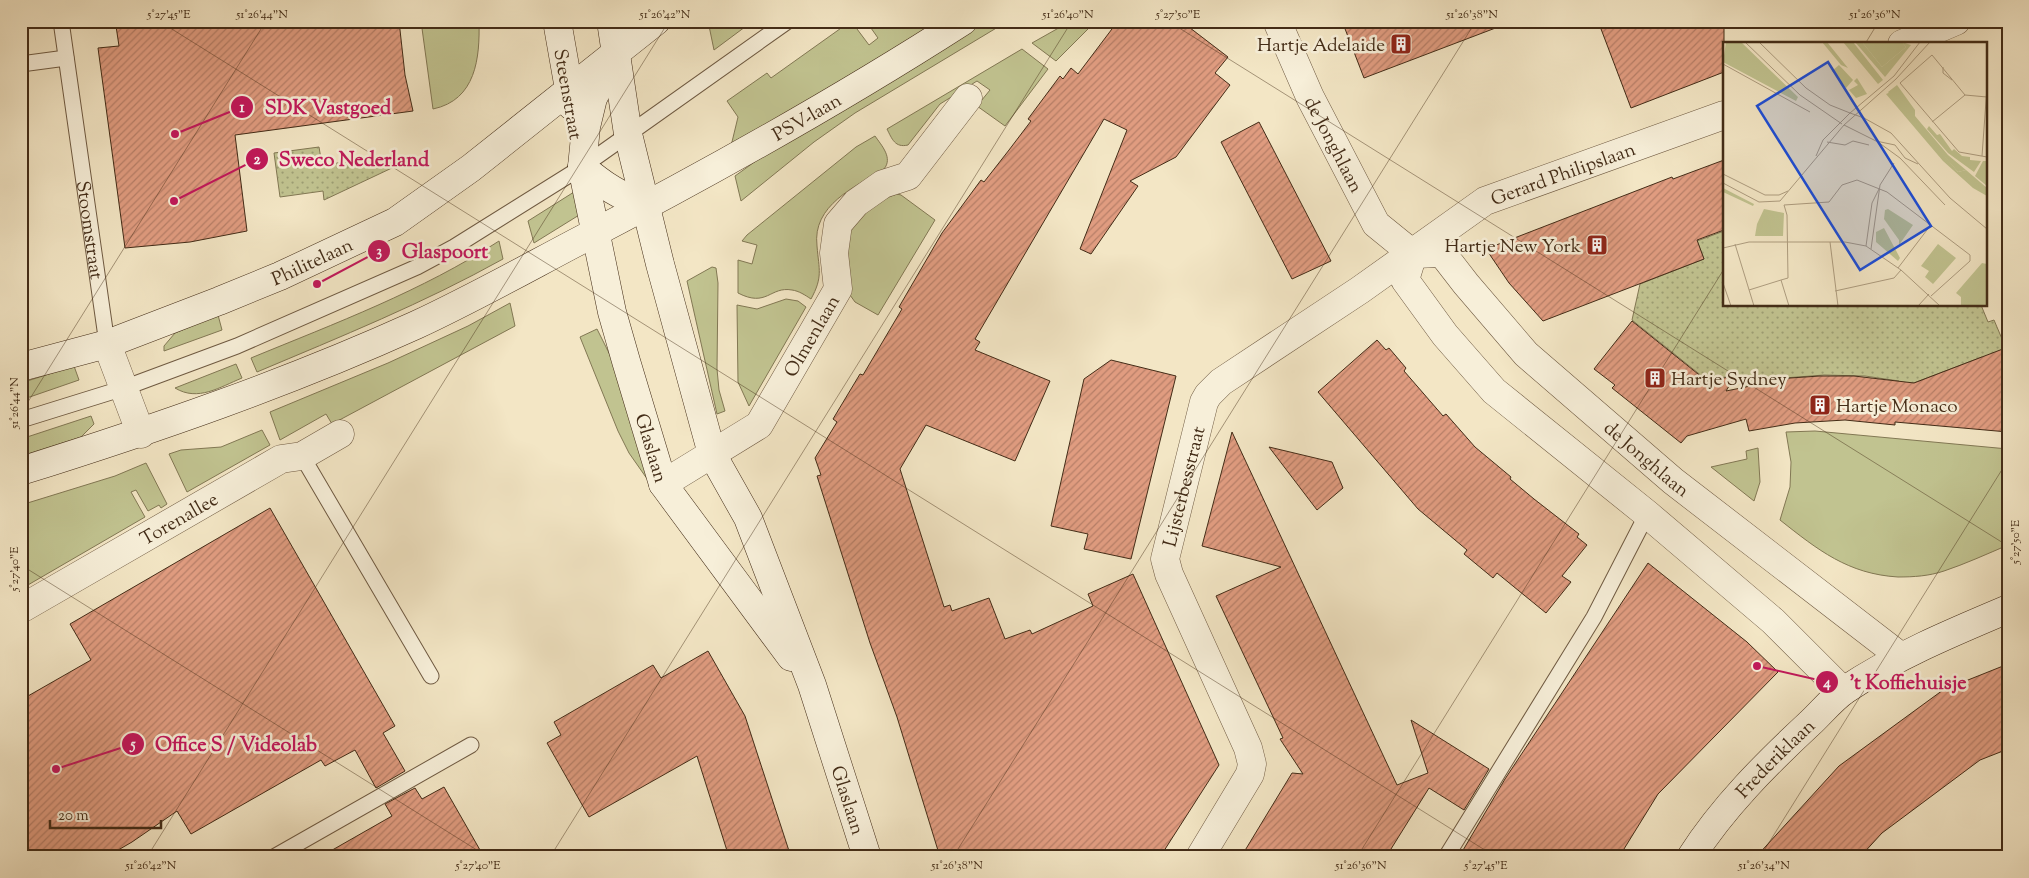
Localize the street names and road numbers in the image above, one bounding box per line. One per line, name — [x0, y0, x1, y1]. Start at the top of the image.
street label: Steenstraat — [545, 47, 588, 142]
street label: PSV-laan — [768, 88, 847, 149]
street label: de Jonghlaan — [1296, 93, 1368, 198]
street label: Gerard Philipslaan — [1487, 137, 1639, 214]
street label: Stoomstraat — [68, 179, 109, 282]
street label: Philitelaan — [268, 233, 358, 294]
street label: Olmenlaan — [778, 291, 848, 383]
street label: Glaslaan — [627, 410, 673, 486]
street label: de Jonghlaan — [1597, 416, 1694, 505]
street label: Lijsterbesstraat — [1157, 423, 1214, 550]
street label: Torenallee — [136, 487, 224, 553]
street label: Frederiklaan — [1731, 714, 1822, 805]
street label: Glaslaan — [823, 763, 870, 839]

